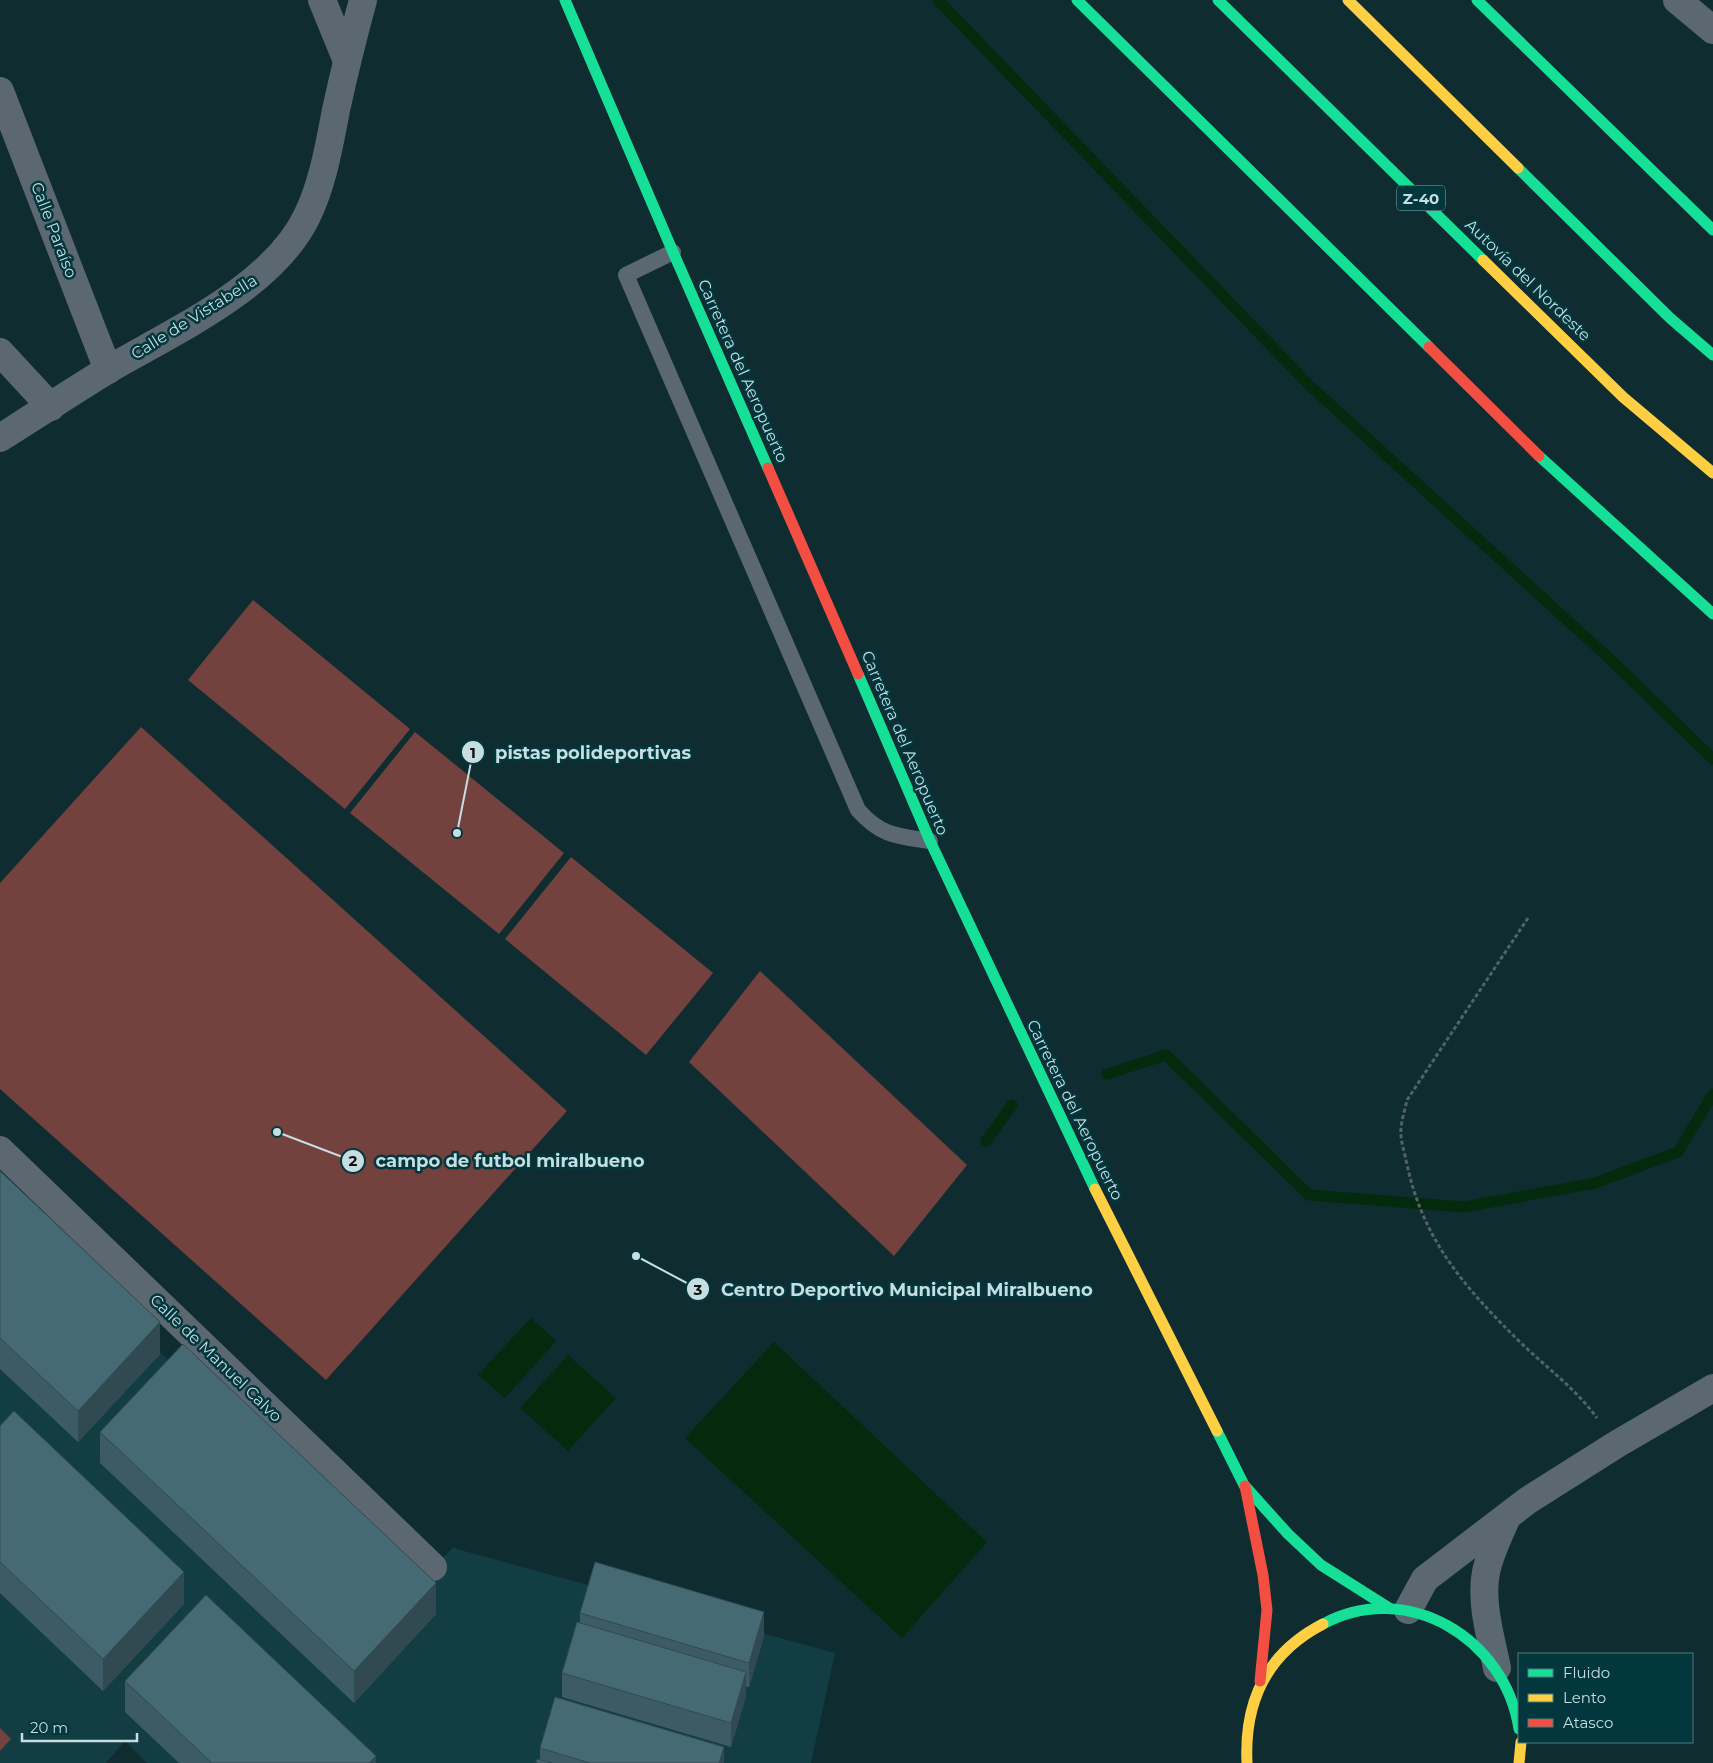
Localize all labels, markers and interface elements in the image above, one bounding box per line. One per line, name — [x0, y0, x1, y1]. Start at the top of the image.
street label: Calle Paraíso — [27, 179, 81, 281]
road number: Z-40 — [1397, 186, 1445, 210]
street label: Autovía del Nordeste — [1461, 215, 1595, 345]
street label: Calle de Vistabella — [127, 271, 261, 363]
street label: Carretera del Aeropuerto — [694, 276, 792, 466]
street label: Carretera del Aeropuerto — [857, 648, 953, 838]
callout: pistas polideportivas — [460, 736, 701, 769]
text: pistas polideportivas — [495, 742, 691, 764]
text: 1 — [470, 743, 476, 762]
street label: Carretera del Aeropuerto — [1023, 1017, 1127, 1203]
callout: campo de futbol miralbueno — [340, 1144, 654, 1177]
text: campo de futbol miralbueno — [375, 1150, 645, 1172]
text: 2 — [349, 1151, 358, 1170]
callout: Centro Deportivo Municipal Miralbueno — [686, 1273, 1103, 1306]
text: Centro Deportivo Municipal Miralbueno — [721, 1279, 1093, 1301]
text: 3 — [693, 1280, 703, 1299]
street label: Calle de Manuel Calvo — [146, 1290, 286, 1426]
legend — [1518, 1653, 1693, 1743]
text: Fluido — [1563, 1663, 1610, 1682]
text: Lento — [1563, 1688, 1606, 1707]
scale bar — [22, 1710, 138, 1742]
text: Atasco — [1563, 1713, 1613, 1732]
text: 20 m — [30, 1718, 68, 1737]

